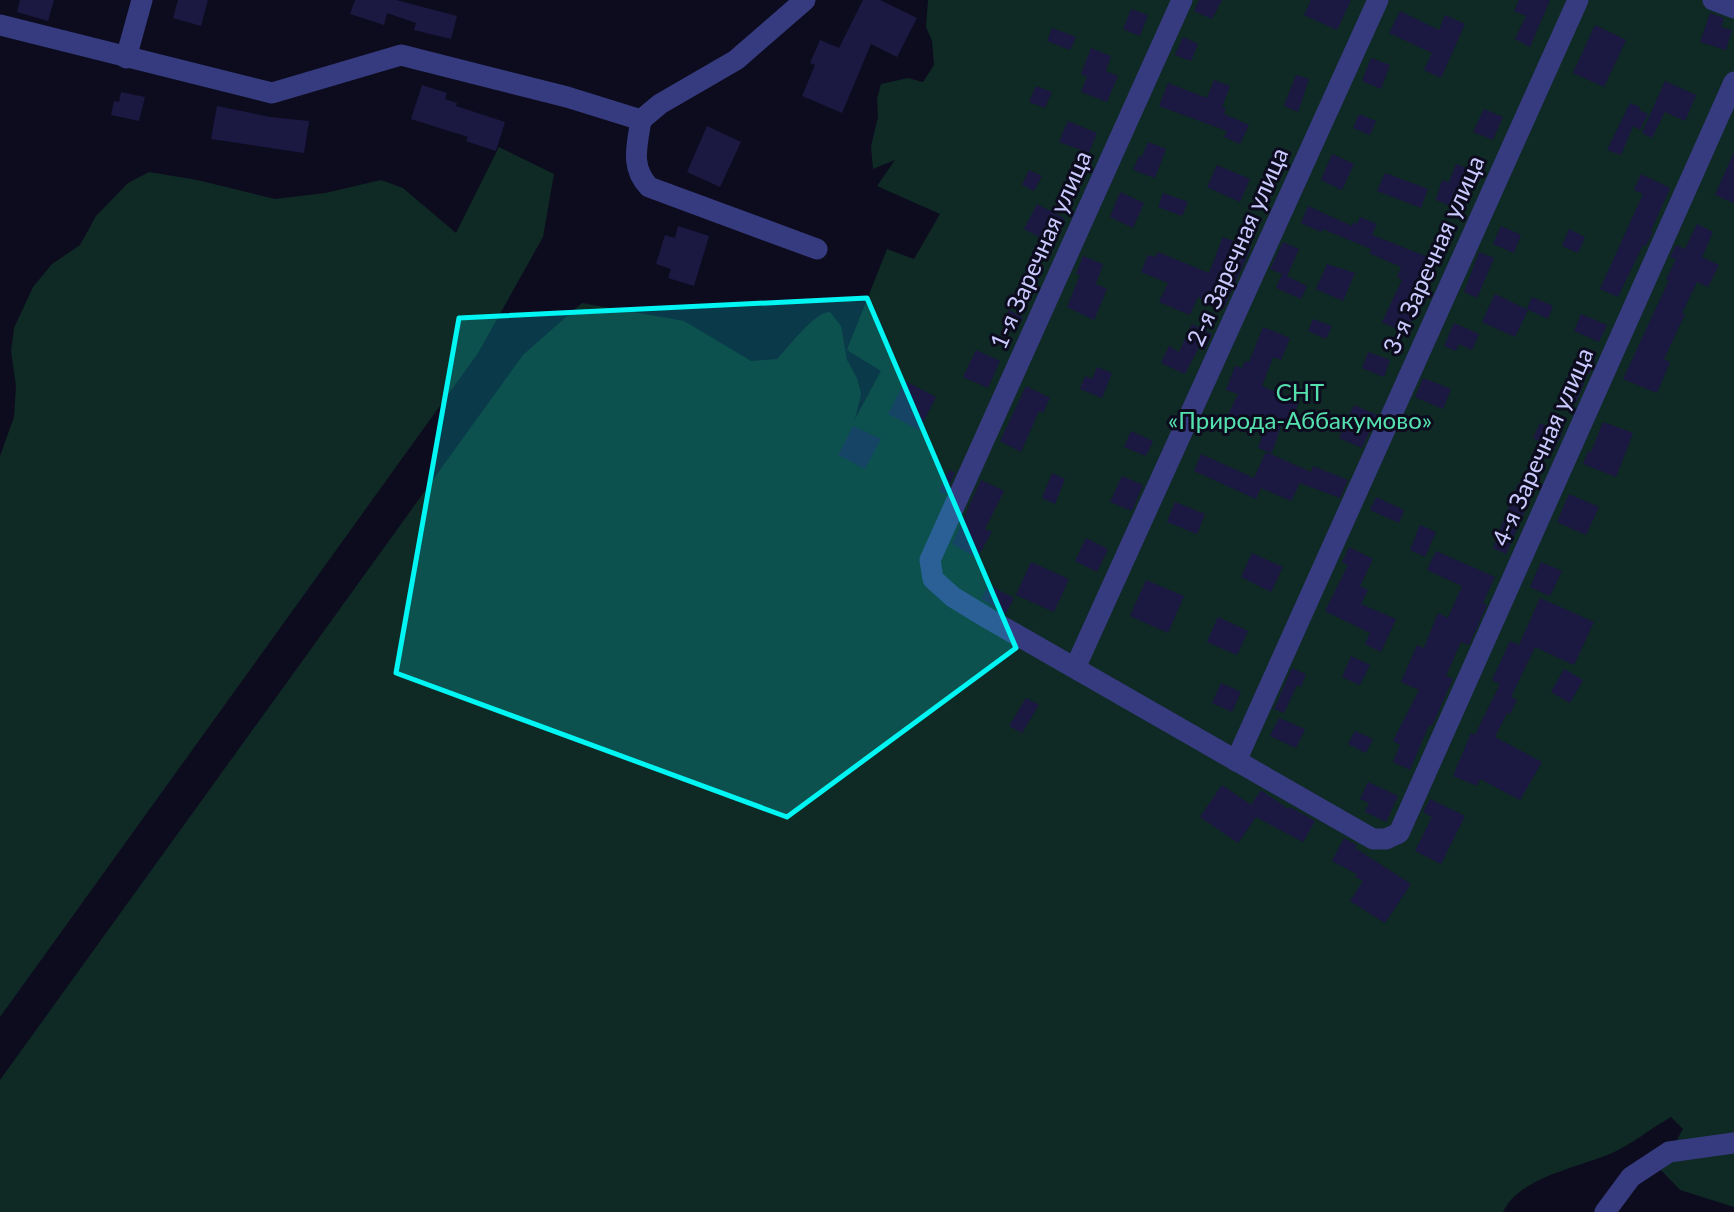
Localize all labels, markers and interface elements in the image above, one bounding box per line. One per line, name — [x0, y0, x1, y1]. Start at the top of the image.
street label: 2-я Заречная улица — [1180, 143, 1293, 350]
street label: 1-я Заречная улица — [983, 146, 1096, 353]
street label: 3-я Заречная улица — [1376, 151, 1489, 358]
street label: 4-я Заречная улица — [1485, 343, 1598, 550]
park label: СНТ «Природа-Аббакумово» — [1168, 377, 1432, 434]

